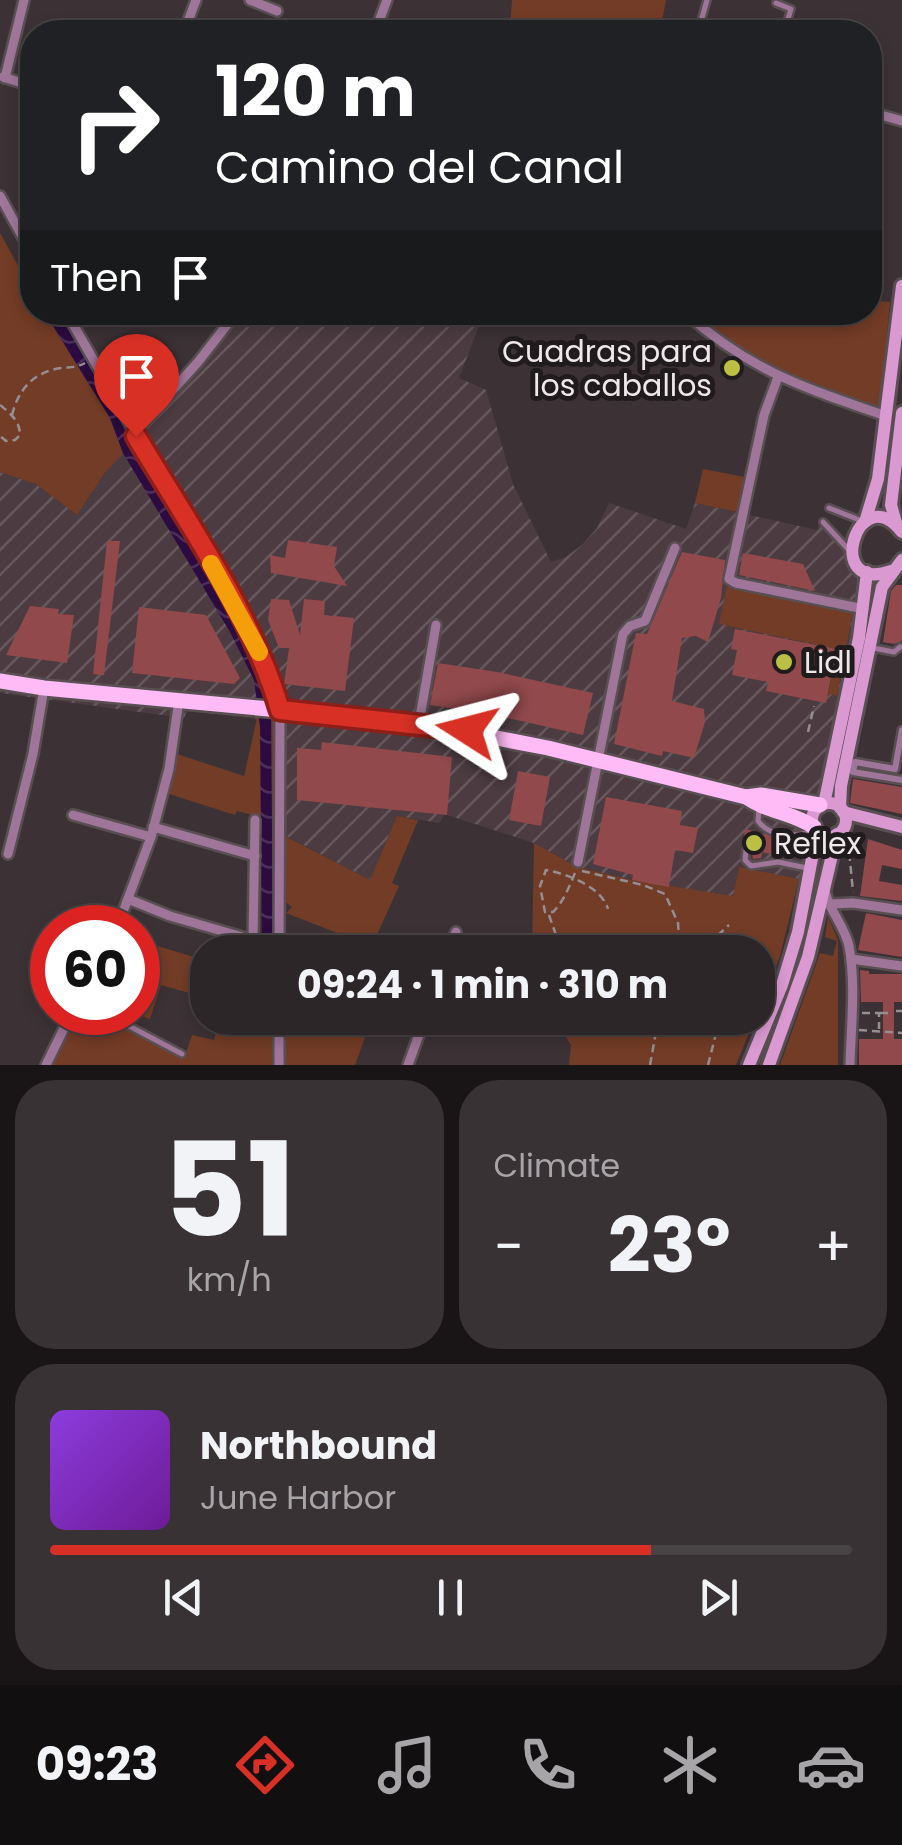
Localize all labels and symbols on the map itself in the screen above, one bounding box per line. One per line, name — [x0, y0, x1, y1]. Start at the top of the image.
place label: Cuadras para los caballos — [502, 330, 712, 407]
pin — [94, 334, 179, 437]
marker: Cuadras para los caballos — [721, 357, 743, 379]
place label: Lidl — [804, 641, 852, 684]
marker: Lidl — [773, 651, 795, 673]
position arrow — [415, 678, 519, 782]
place label: Reflex — [774, 822, 861, 865]
marker: Reflex — [743, 832, 765, 854]
speed limit sign: 60 — [30, 905, 160, 1035]

